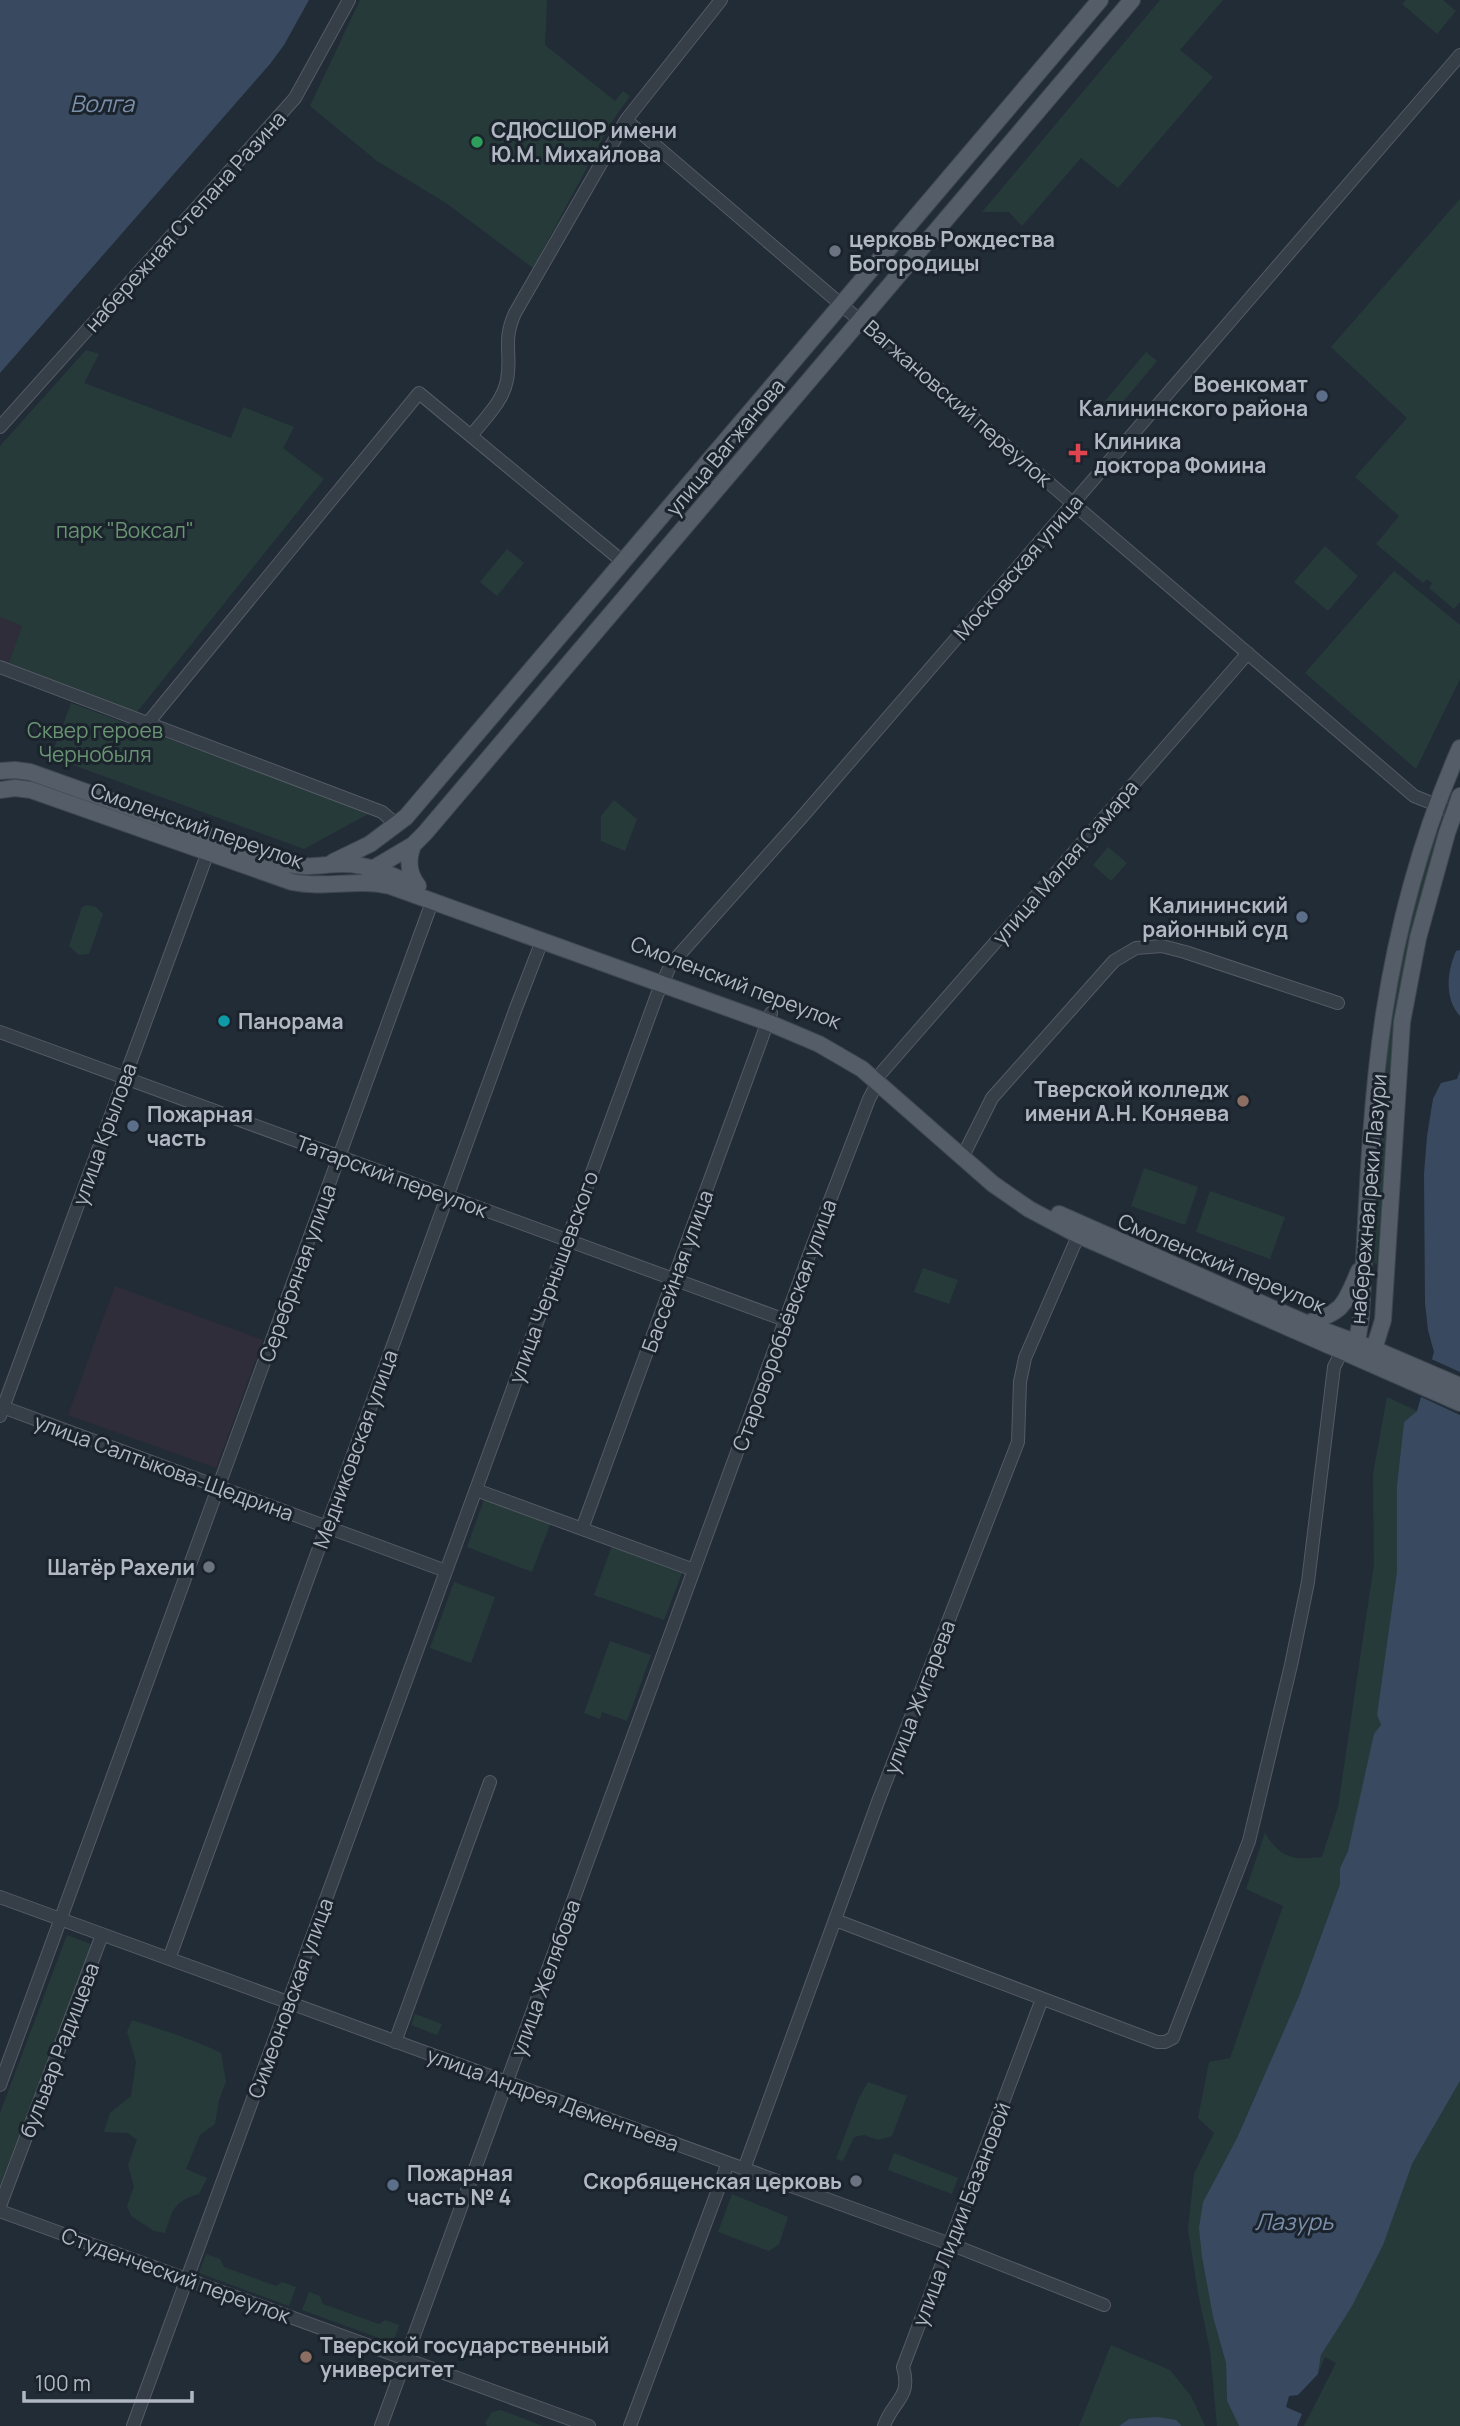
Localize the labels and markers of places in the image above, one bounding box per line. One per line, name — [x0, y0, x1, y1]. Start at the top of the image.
place label: СДЮСШОР имени Ю.М. Михайлова — [491, 116, 677, 168]
marker: СДЮСШОР имени Ю.М. Михайлова — [469, 134, 485, 150]
place label: церковь Рождества Богородицы — [849, 225, 1055, 277]
marker: церковь Рождества Богородицы — [827, 243, 843, 259]
place label: Военкомат Калининского района — [1079, 370, 1308, 422]
marker: Военкомат Калининского района — [1314, 388, 1330, 404]
place label: Клиника доктора Фомина — [1094, 427, 1266, 479]
marker: Клиника доктора Фомина — [1068, 443, 1088, 463]
place label: Калининский районный суд — [1142, 891, 1288, 943]
marker: Калининский районный суд — [1294, 909, 1310, 925]
place label: Панорама — [238, 1007, 344, 1035]
marker: Панорама — [216, 1013, 232, 1029]
place label: Тверской колледж имени А.Н. Коняева — [1025, 1075, 1229, 1127]
marker: Тверской колледж имени А.Н. Коняева — [1235, 1093, 1251, 1109]
place label: Пожарная часть — [147, 1100, 253, 1152]
marker: Пожарная часть — [125, 1118, 141, 1134]
place label: Шатёр Рахели — [47, 1553, 195, 1581]
marker: Шатёр Рахели — [201, 1559, 217, 1575]
place label: Пожарная часть № 4 — [407, 2159, 513, 2211]
place label: Скорбященская церковь — [584, 2167, 842, 2195]
marker: Скорбященская церковь — [848, 2173, 864, 2189]
marker: Пожарная часть № 4 — [385, 2177, 401, 2193]
place label: Тверской государственный университет — [320, 2331, 609, 2383]
marker: Тверской государственный университет — [298, 2349, 314, 2365]

